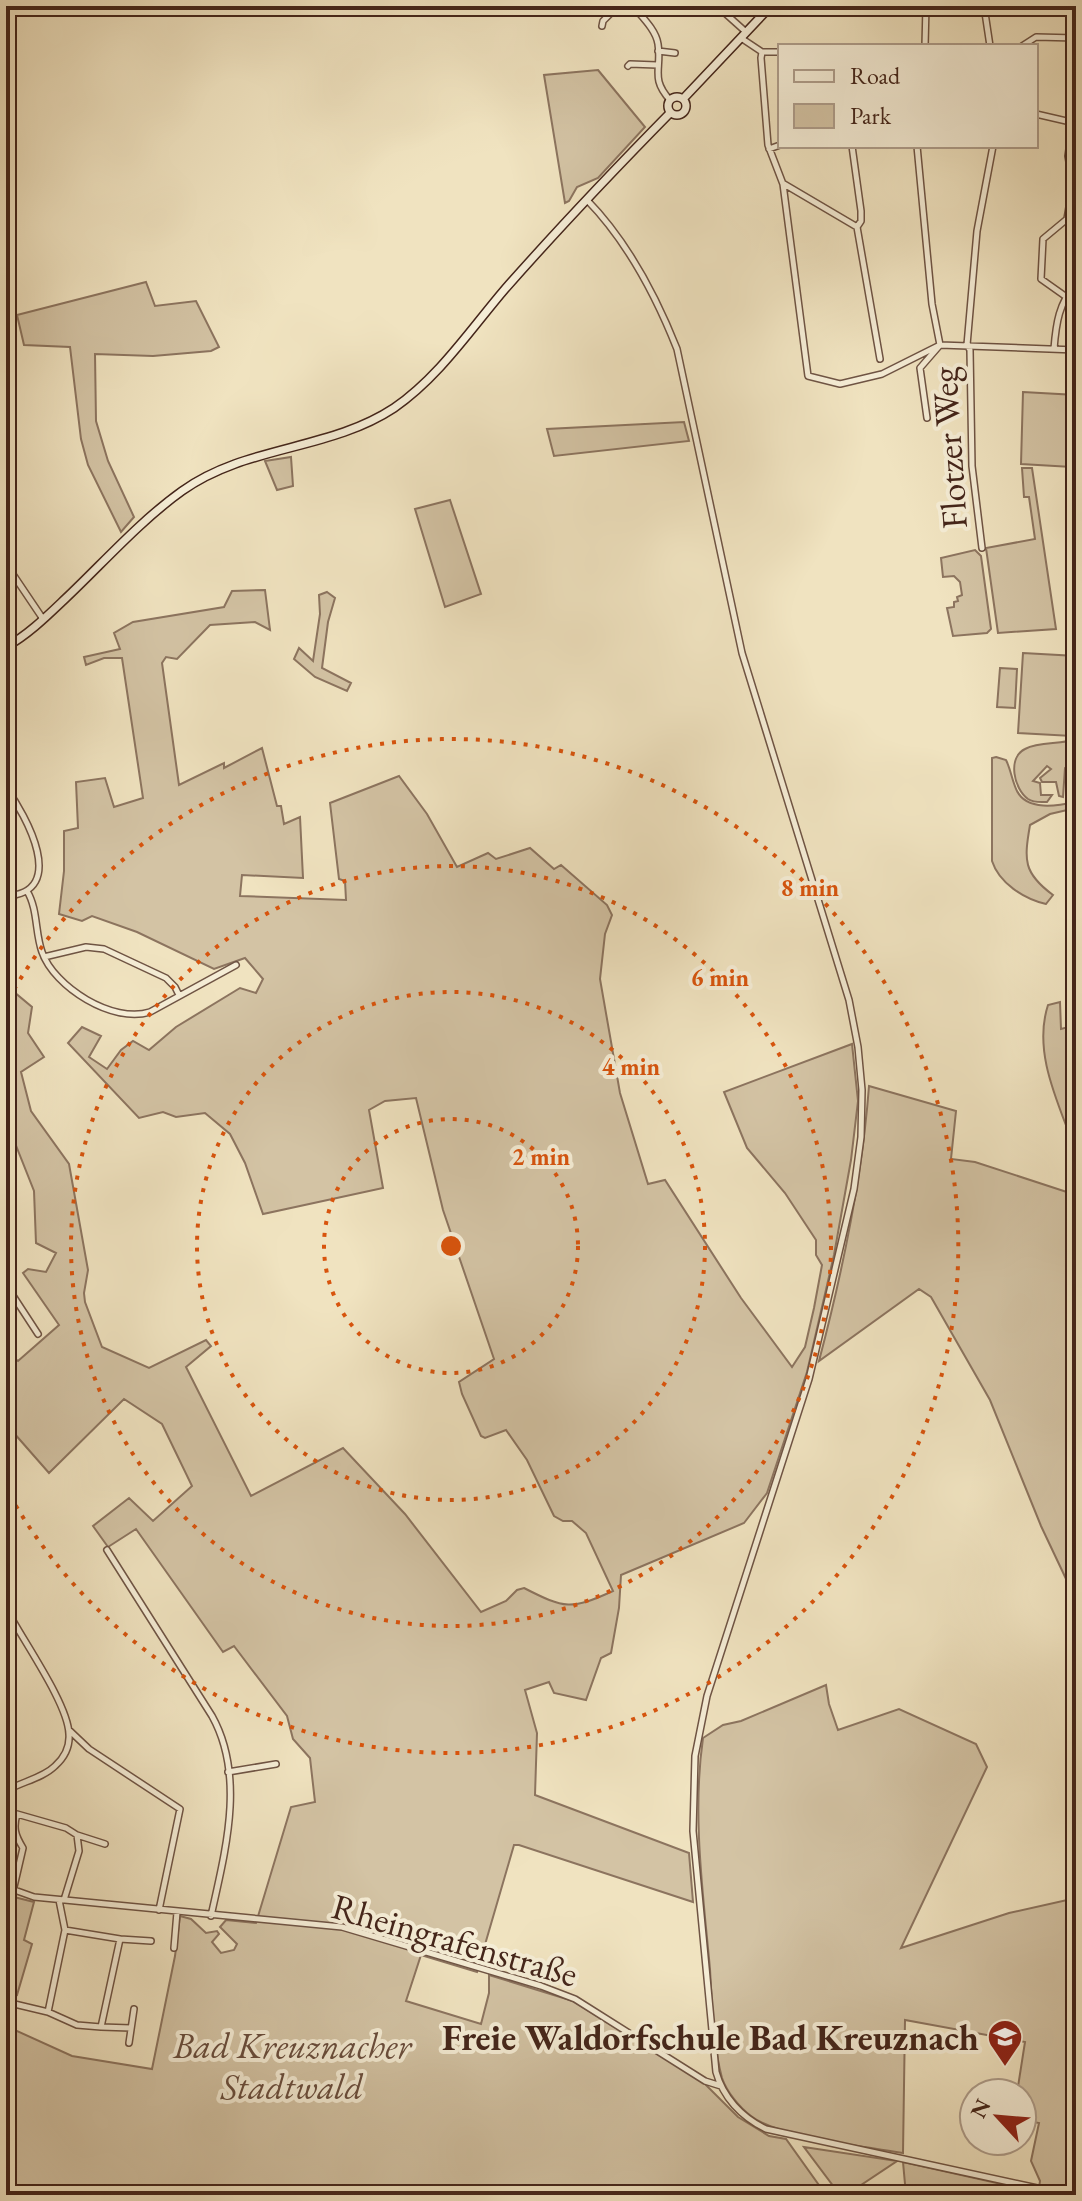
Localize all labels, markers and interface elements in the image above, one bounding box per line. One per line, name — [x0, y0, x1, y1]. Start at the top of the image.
legend — [778, 44, 1038, 148]
text: Road — [850, 60, 901, 91]
text: Park — [850, 100, 892, 131]
street label: Flotzer Weg — [920, 365, 978, 530]
text: 8 min — [781, 872, 840, 903]
text: 6 min — [691, 962, 750, 993]
text: 4 min — [602, 1051, 661, 1082]
text: 2 min — [512, 1141, 571, 1172]
centre of rings — [437, 1232, 465, 1260]
street label: Rheingrafenstraße — [327, 1883, 583, 1997]
place label: Freie Waldorfschule Bad Kreuznach — [442, 2014, 979, 2061]
school or university icon: Freie Waldorfschule Bad Kreuznach — [986, 2018, 1024, 2068]
park label: Bad Kreuznacher Stadtwald — [172, 2022, 413, 2110]
north arrow — [958, 2077, 1038, 2157]
text: N — [964, 2094, 997, 2123]

